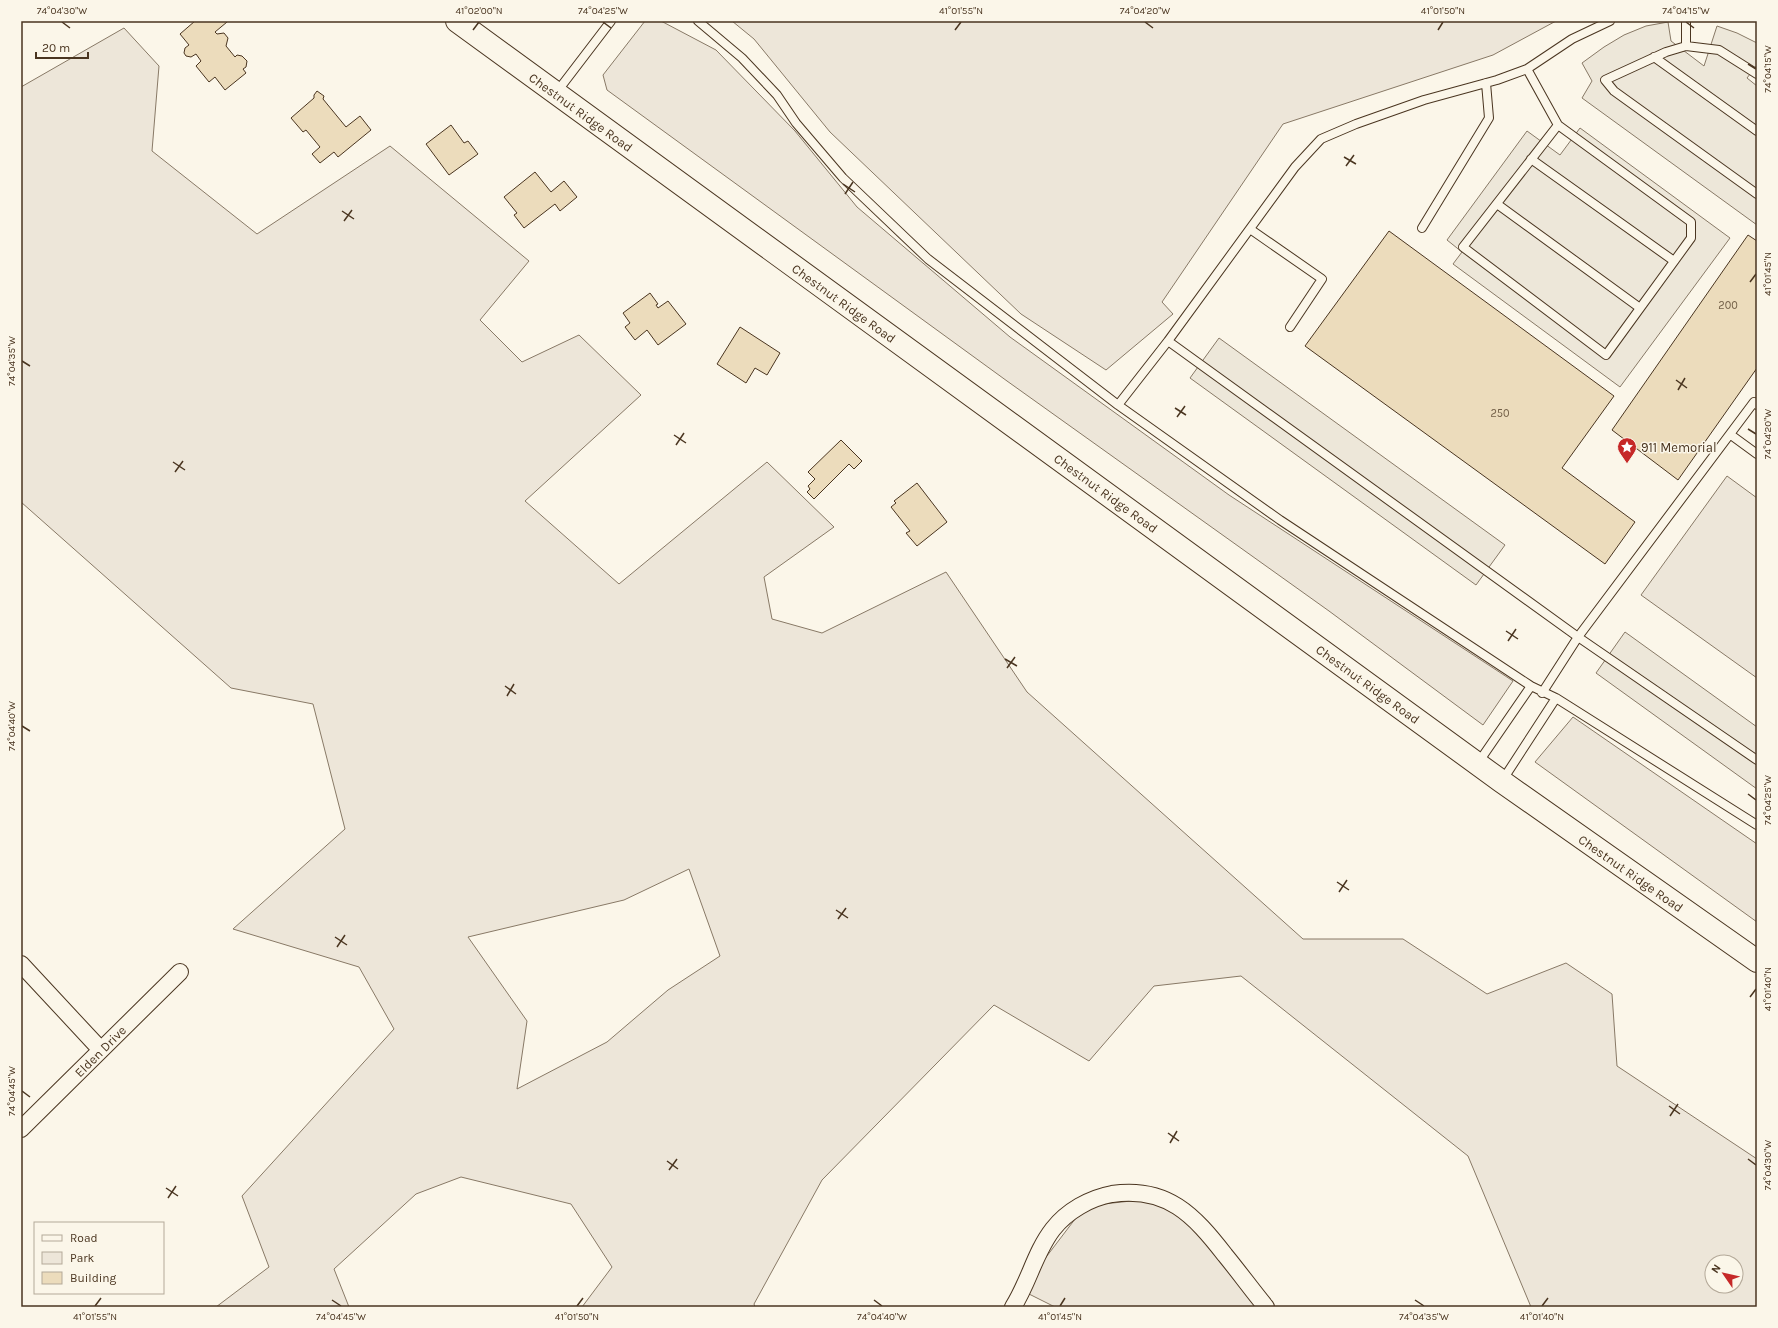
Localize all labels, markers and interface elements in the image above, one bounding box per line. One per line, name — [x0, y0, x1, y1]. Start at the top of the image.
text: 74°04'30"W — [37, 5, 87, 17]
text: 41°02'00"N — [455, 5, 503, 17]
text: 74°04'25"W — [578, 5, 628, 17]
text: 41°01'55"N — [939, 5, 983, 17]
text: 74°04'20"W — [1120, 5, 1170, 17]
text: 41°01'50"N — [1421, 5, 1465, 17]
text: 74°04'15"W — [1662, 5, 1710, 17]
scale bar — [36, 34, 88, 60]
text: 20 m — [42, 41, 70, 55]
text: 74°04'15"W — [1762, 45, 1774, 93]
street label: Chestnut Ridge Road — [526, 70, 635, 155]
text: 41°01'45"N — [1762, 252, 1774, 296]
street label: Chestnut Ridge Road — [789, 261, 898, 346]
house number: 200 — [1718, 299, 1738, 312]
text: 74°04'35"W — [6, 336, 18, 386]
house number: 250 — [1490, 407, 1510, 420]
text: 74°04'20"W — [1762, 409, 1774, 459]
place icon: 911 Memorial — [1616, 436, 1638, 464]
place label: 911 Memorial — [1641, 440, 1717, 455]
street label: Chestnut Ridge Road — [1051, 451, 1160, 536]
street label: Chestnut Ridge Road — [1313, 642, 1422, 727]
text: 74°04'40"W — [6, 701, 18, 751]
text: 74°04'25"W — [1762, 775, 1774, 825]
street label: Chestnut Ridge Road — [1575, 832, 1686, 915]
text: 41°01'40"N — [1762, 967, 1774, 1011]
street label: Elden Drive — [71, 1022, 129, 1080]
text: 74°04'45"W — [6, 1066, 18, 1116]
text: 74°04'30"W — [1762, 1140, 1774, 1190]
legend — [34, 1222, 164, 1294]
text: Road — [70, 1231, 98, 1245]
text: Park — [70, 1251, 95, 1265]
north arrow — [1704, 1254, 1744, 1294]
text: N — [1709, 1262, 1724, 1276]
text: Building — [70, 1271, 117, 1285]
text: 41°01'55"N — [73, 1311, 117, 1323]
text: 74°04'45"W — [316, 1311, 366, 1323]
text: 41°01'50"N — [555, 1311, 599, 1323]
text: 74°04'40"W — [857, 1311, 907, 1323]
text: 41°01'45"N — [1038, 1311, 1082, 1323]
text: 74°04'35"W — [1399, 1311, 1449, 1323]
text: 41°01'40"N — [1520, 1311, 1564, 1323]

